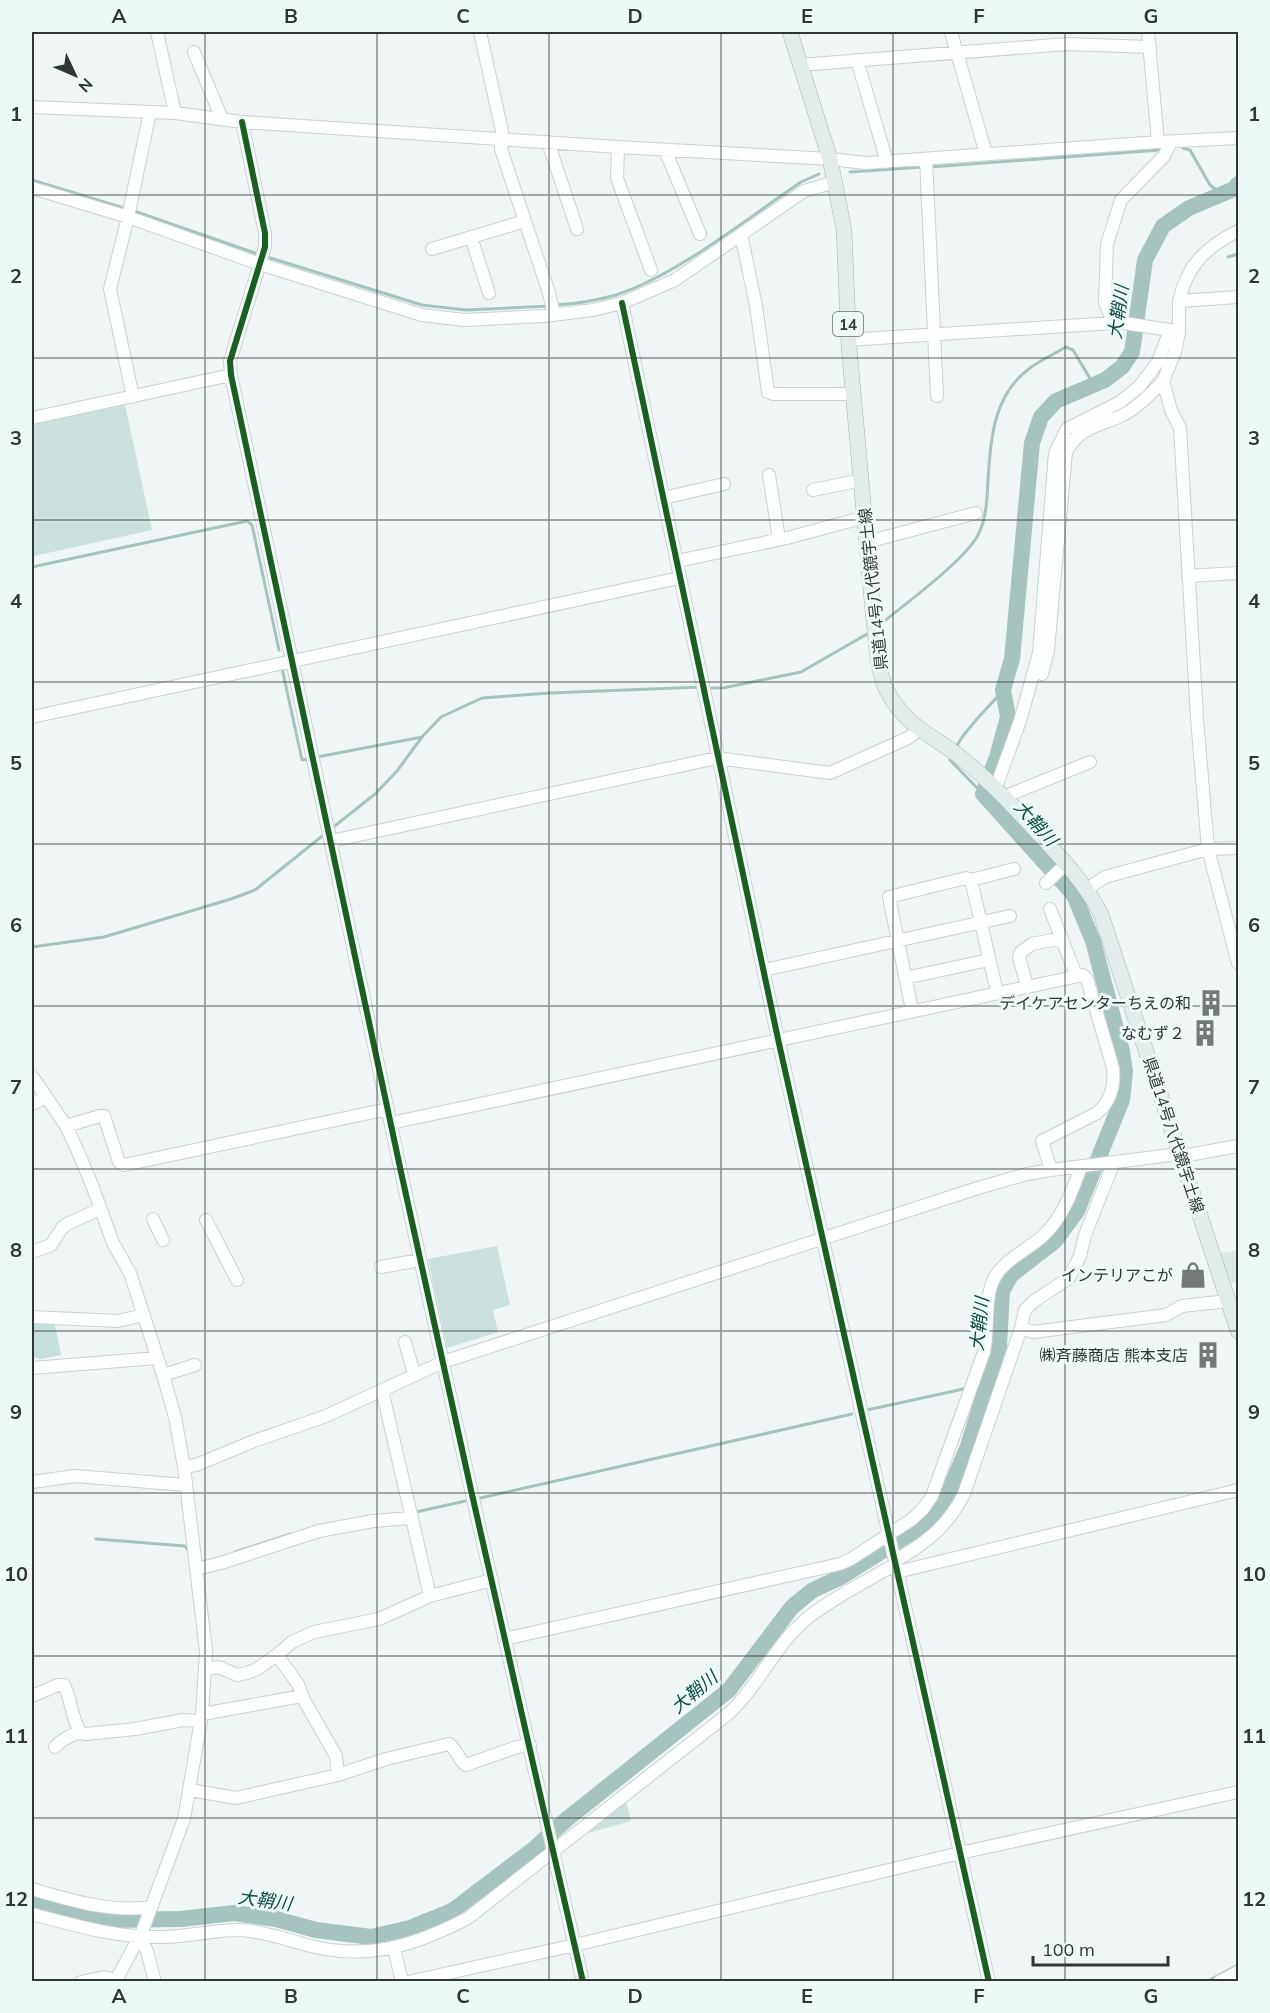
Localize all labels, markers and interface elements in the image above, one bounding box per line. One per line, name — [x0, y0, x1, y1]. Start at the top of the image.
text: A — [112, 3, 127, 28]
text: B — [284, 3, 298, 28]
text: C — [456, 3, 470, 28]
text: D — [627, 3, 643, 28]
text: E — [801, 3, 813, 28]
text: F — [973, 3, 985, 28]
text: G — [1144, 3, 1158, 28]
north arrow — [45, 45, 105, 105]
text: N — [74, 74, 97, 97]
text: 1 — [10, 101, 22, 126]
text: 1 — [1248, 101, 1260, 126]
text: 2 — [10, 263, 22, 288]
text: 2 — [1248, 263, 1260, 288]
water label: 大鞘川 — [1103, 282, 1133, 340]
road number: 14 — [833, 312, 863, 336]
text: 3 — [10, 425, 22, 450]
text: 3 — [1248, 425, 1260, 450]
street label: 県道14号八代鏡宇土線 — [855, 507, 891, 671]
text: 4 — [10, 588, 22, 613]
text: 4 — [1248, 588, 1260, 613]
text: 5 — [10, 750, 22, 775]
text: 5 — [1248, 750, 1260, 775]
water label: 大鞘川 — [1009, 795, 1064, 852]
text: 6 — [10, 912, 22, 937]
text: 6 — [1248, 912, 1260, 937]
building icon: デイケアセンターちえの和 — [1196, 988, 1226, 1018]
place label: デイケアセンターちえの和 — [999, 993, 1191, 1013]
building icon: なむず２ — [1190, 1018, 1220, 1048]
place label: なむず２ — [1121, 1023, 1185, 1043]
street label: 県道14号八代鏡宇土線 — [1139, 1054, 1209, 1216]
text: 7 — [10, 1074, 22, 1099]
text: 7 — [1248, 1074, 1260, 1099]
text: 8 — [10, 1237, 22, 1262]
text: 8 — [1248, 1237, 1260, 1262]
shop icon: インテリアこが — [1178, 1260, 1208, 1290]
place label: インテリアこが — [1061, 1265, 1173, 1285]
water label: 大鞘川 — [965, 1294, 993, 1352]
building icon: ㈱斉藤商店 熊本支店 — [1193, 1340, 1223, 1370]
place label: ㈱斉藤商店 熊本支店 — [1040, 1345, 1188, 1365]
text: 9 — [10, 1399, 22, 1424]
text: 9 — [1248, 1399, 1260, 1424]
text: 10 — [4, 1561, 28, 1586]
text: 10 — [1242, 1561, 1266, 1586]
water label: 大鞘川 — [666, 1665, 724, 1718]
text: 11 — [4, 1723, 28, 1748]
text: 11 — [1242, 1723, 1266, 1748]
water label: 大鞘川 — [237, 1885, 295, 1915]
text: 12 — [4, 1886, 28, 1911]
text: 12 — [1242, 1886, 1266, 1911]
scale bar — [1033, 1929, 1168, 1967]
text: 100 m — [1042, 1938, 1095, 1961]
text: A — [112, 1983, 127, 2008]
text: B — [284, 1983, 298, 2008]
text: C — [456, 1983, 470, 2008]
text: D — [627, 1983, 643, 2008]
text: E — [801, 1983, 813, 2008]
text: F — [973, 1983, 985, 2008]
text: G — [1144, 1983, 1158, 2008]

